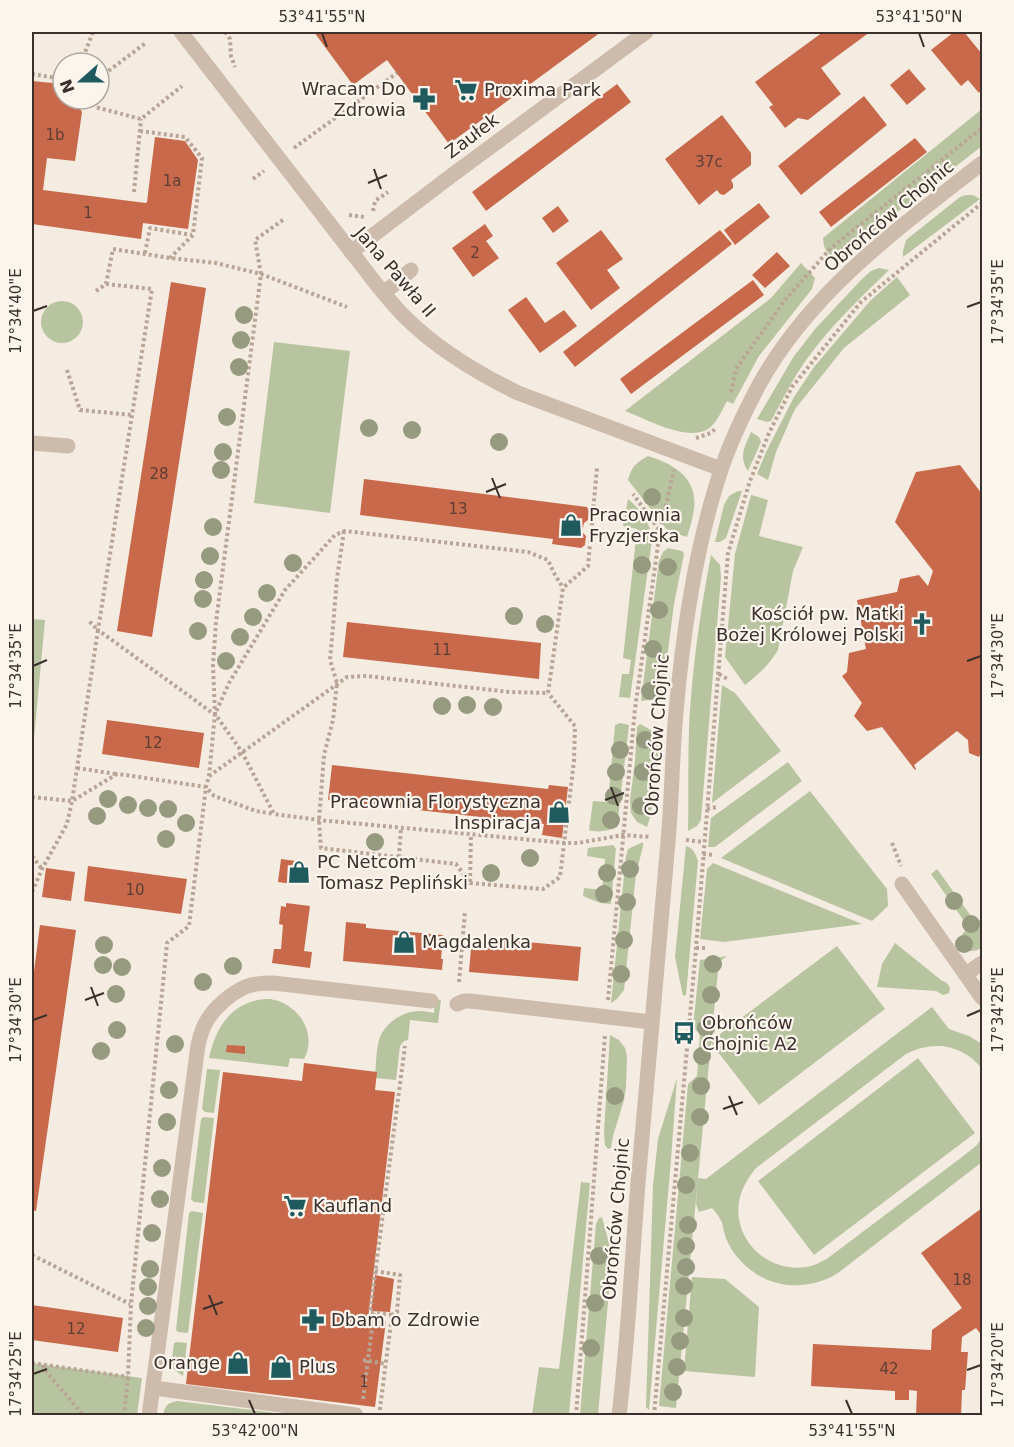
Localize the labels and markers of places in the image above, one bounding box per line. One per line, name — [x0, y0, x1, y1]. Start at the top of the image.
supermarket icon: Proxima Park — [453, 77, 479, 103]
place label: Wracam Do Zdrowia — [302, 78, 406, 120]
place label: Proxima Park — [484, 79, 601, 100]
pharmacy icon: Wracam Do Zdrowia — [411, 86, 437, 112]
place label: Pracownia Fryzjerska — [589, 504, 681, 546]
shop icon: Pracownia Fryzjerska — [558, 512, 584, 538]
place label: Kościół pw. Matki Bożej Królowej Polski — [716, 603, 904, 645]
church icon: Kościół pw. Matki Bożej Królowej Polski — [909, 611, 935, 637]
place label: Pracownia Florystyczna Inspiracja — [330, 791, 541, 833]
shop icon: Pracownia Florystyczna Inspiracja — [546, 799, 572, 825]
place label: PC Netcom Tomasz Pepliński — [316, 851, 468, 893]
shop icon: PC Netcom Tomasz Pepliński — [286, 859, 312, 885]
shop icon: Magdalenka — [391, 929, 417, 955]
place label: Magdalenka — [422, 931, 531, 952]
place label: Obrońców Chojnic A2 — [702, 1012, 798, 1054]
bus stop icon: Obrońców Chojnic A2 — [671, 1020, 697, 1046]
supermarket icon: Kaufland — [282, 1193, 308, 1219]
place label: Kaufland — [313, 1195, 392, 1216]
pharmacy icon: Dbam o Zdrowie — [300, 1307, 326, 1333]
place label: Dbam o Zdrowie — [331, 1309, 480, 1330]
shop icon: Orange — [225, 1350, 251, 1376]
place label: Orange — [153, 1352, 220, 1373]
shop icon: Plus — [268, 1354, 294, 1380]
place label: Plus — [299, 1356, 336, 1377]

